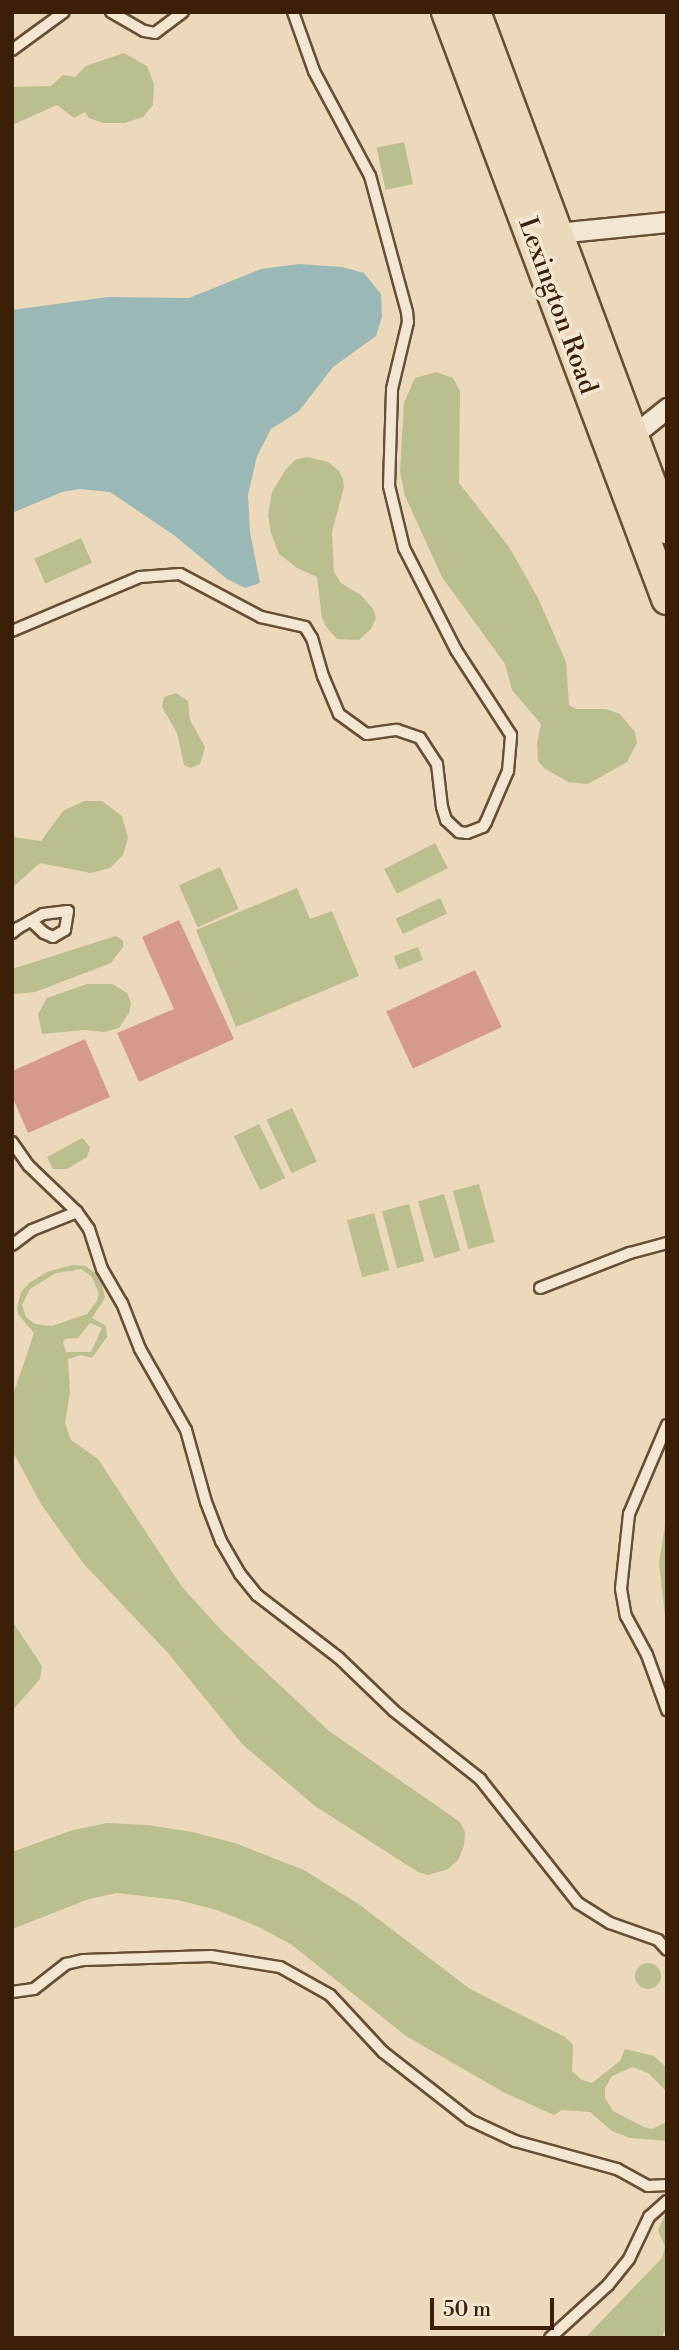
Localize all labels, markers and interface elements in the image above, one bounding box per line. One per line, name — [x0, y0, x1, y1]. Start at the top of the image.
street label: Lexington Road — [511, 213, 603, 399]
scale bar — [434, 2284, 558, 2328]
text: 50 m — [443, 2297, 491, 2323]

